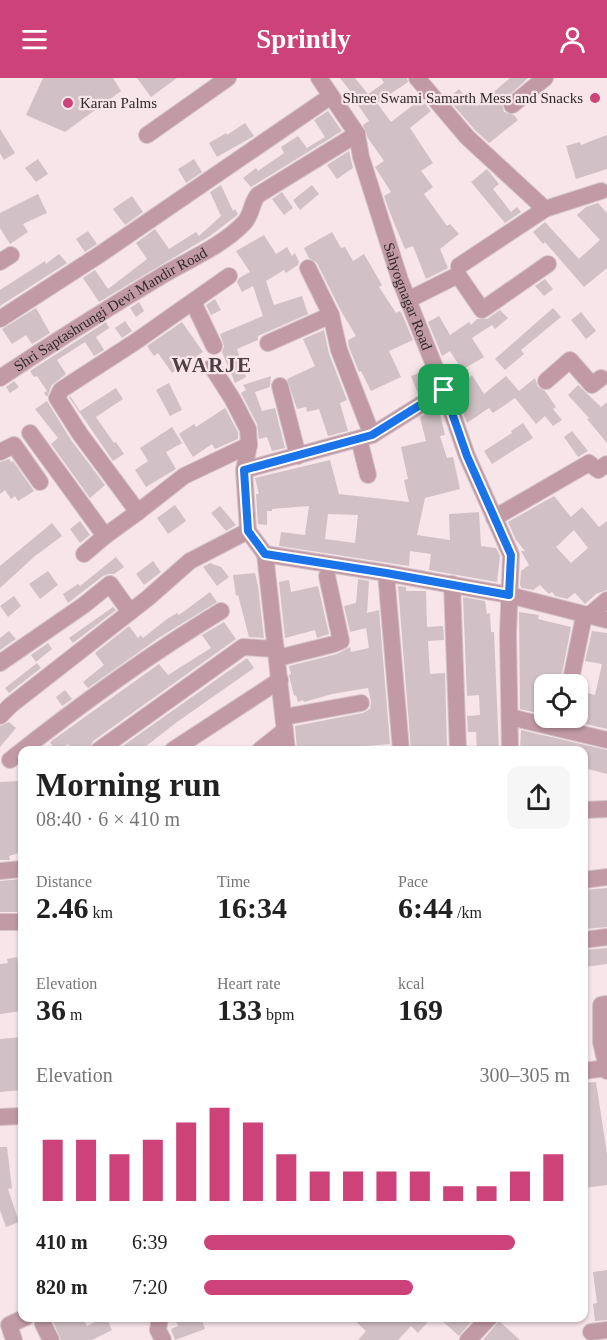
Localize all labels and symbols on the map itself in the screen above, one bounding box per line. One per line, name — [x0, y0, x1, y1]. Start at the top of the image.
place label: Shree Swami Samarth Mess and Snacks — [343, 90, 583, 106]
marker: Shree Swami Samarth Mess and Snacks — [588, 91, 602, 105]
place label: Karan Palms — [80, 95, 157, 111]
marker: Karan Palms — [61, 96, 75, 110]
street label: Sahyognagar Road — [381, 240, 435, 353]
street label: Shri Saptashrungi Devi Mandir Road — [11, 244, 210, 375]
district label: WARJE — [171, 353, 253, 377]
pin — [418, 364, 469, 415]

